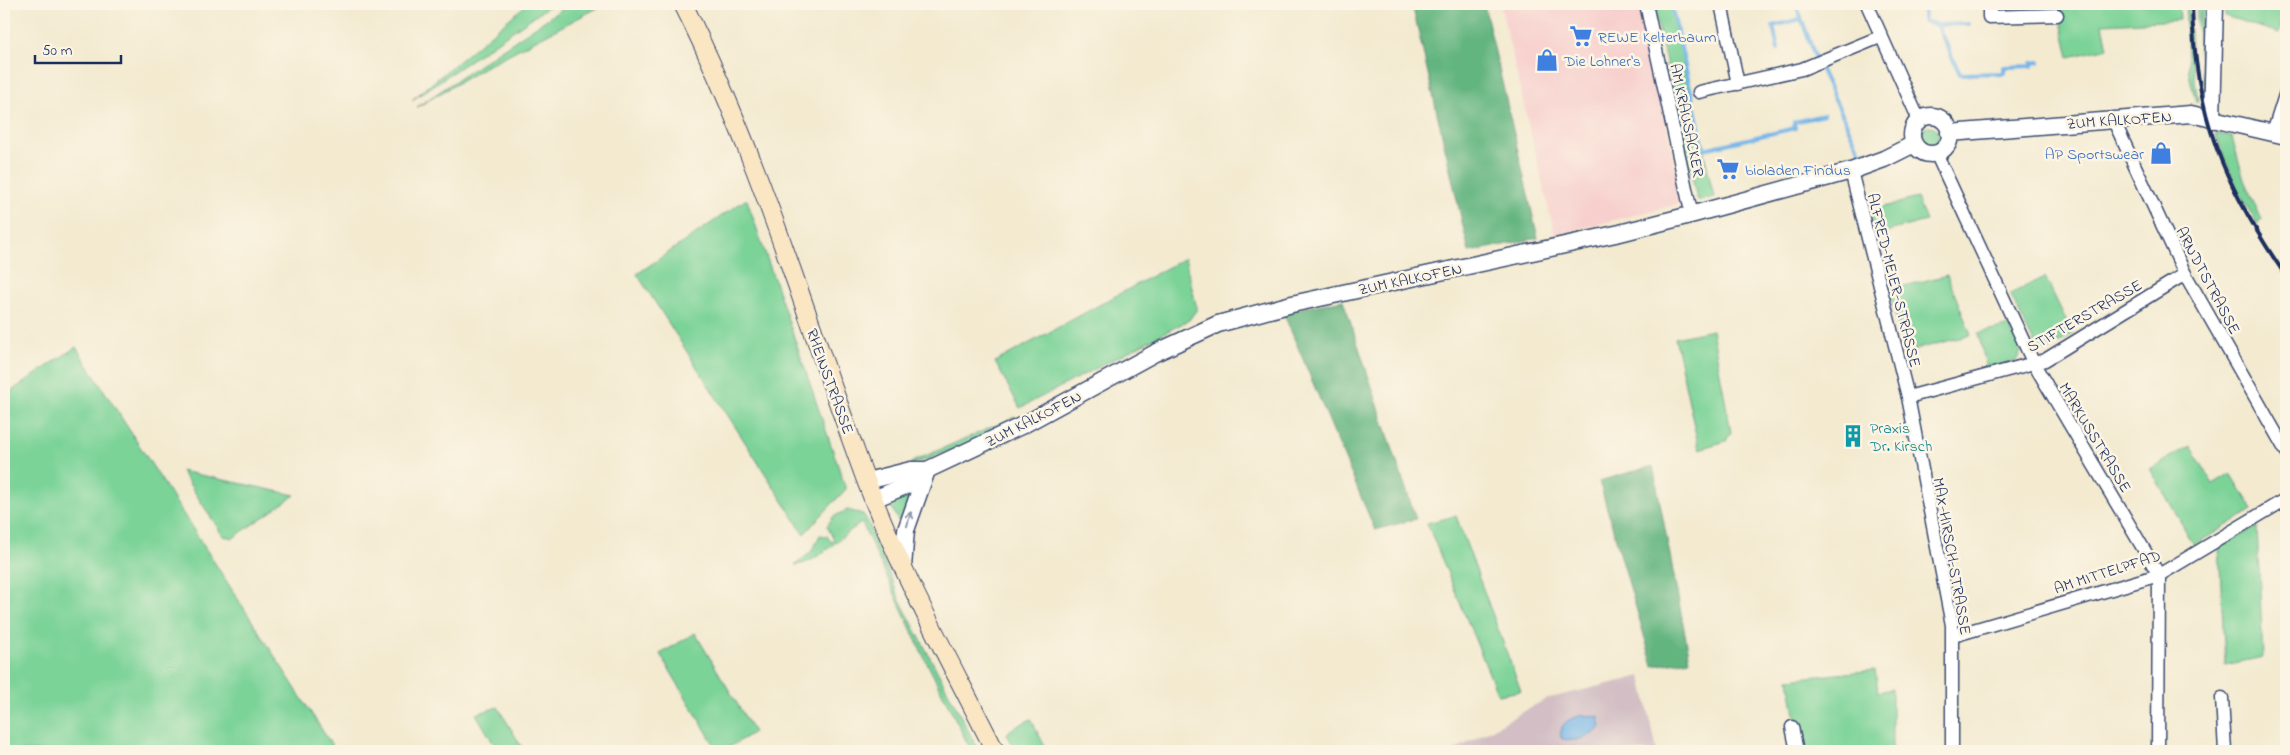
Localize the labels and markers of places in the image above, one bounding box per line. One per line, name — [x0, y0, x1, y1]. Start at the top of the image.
supermarket icon: REWE Kelterbaum — [1568, 23, 1594, 49]
place label: REWE Kelterbaum — [1598, 26, 1716, 50]
shop icon: Die Lohner's — [1534, 47, 1560, 73]
place label: Die Lohner's — [1563, 50, 1641, 74]
shop icon: AP Sportswear — [2148, 140, 2174, 166]
place label: AP Sportswear — [2045, 143, 2144, 167]
supermarket icon: bioladen Findus — [1715, 156, 1741, 182]
place label: bioladen Findus — [1745, 159, 1851, 183]
place label: Praxis Dr. Kirsch — [1869, 417, 1932, 459]
building icon: Praxis Dr. Kirsch — [1840, 423, 1866, 449]

